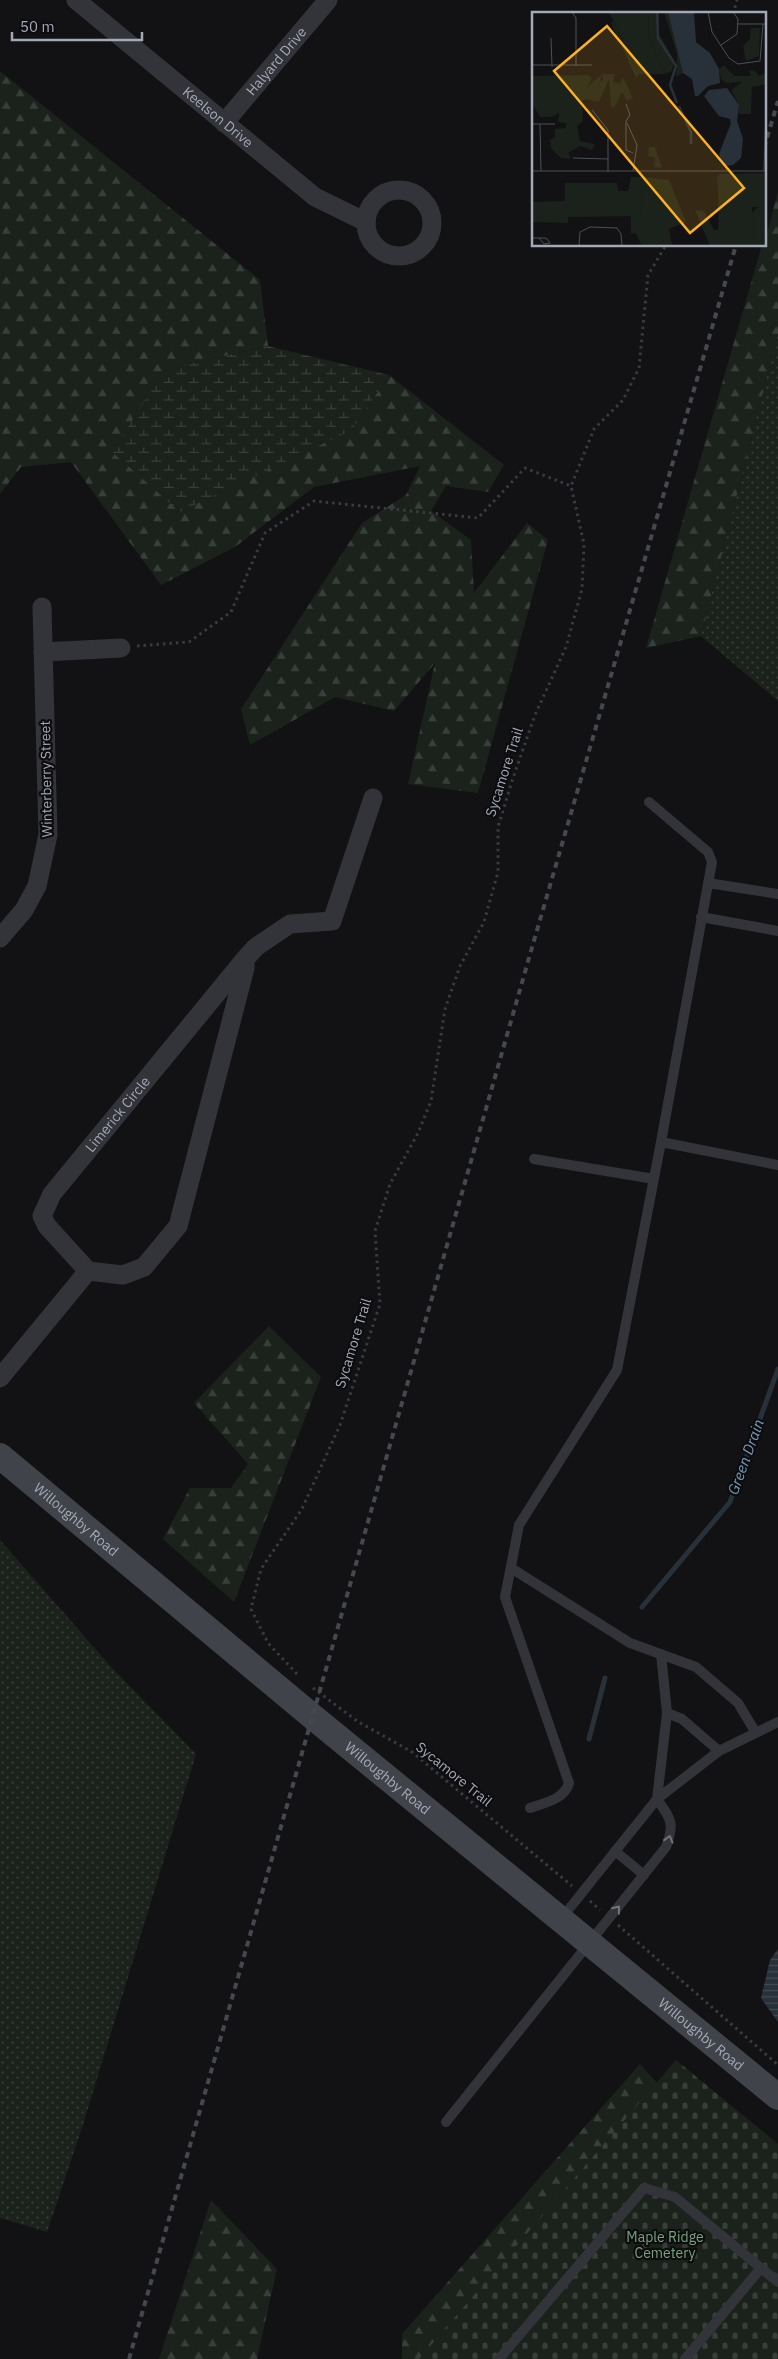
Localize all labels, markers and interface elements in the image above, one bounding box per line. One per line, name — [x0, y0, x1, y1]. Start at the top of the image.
scale bar — [12, 10, 142, 42]
inset map — [532, 12, 766, 246]
text: 50 m — [20, 17, 55, 36]
street label: Halyard Drive — [242, 23, 311, 99]
street label: Keelson Drive — [179, 83, 257, 152]
street label: Winterberry Street — [36, 721, 56, 837]
street label: Sycamore Trail — [481, 725, 527, 819]
street label: Limerick Circle — [81, 1072, 154, 1156]
street label: Sycamore Trail — [331, 1296, 375, 1390]
water label: Green Drain — [723, 1416, 768, 1497]
street label: Willoughby Road — [30, 1479, 122, 1560]
street label: Willoughby Road — [341, 1738, 434, 1818]
street label: Sycamore Trail — [412, 1738, 496, 1810]
one-way arrow — [663, 1835, 673, 1843]
one-way arrow — [611, 1906, 620, 1915]
street label: Willoughby Road — [655, 1994, 748, 2075]
park label: Maple Ridge Cemetery — [626, 2228, 704, 2262]

